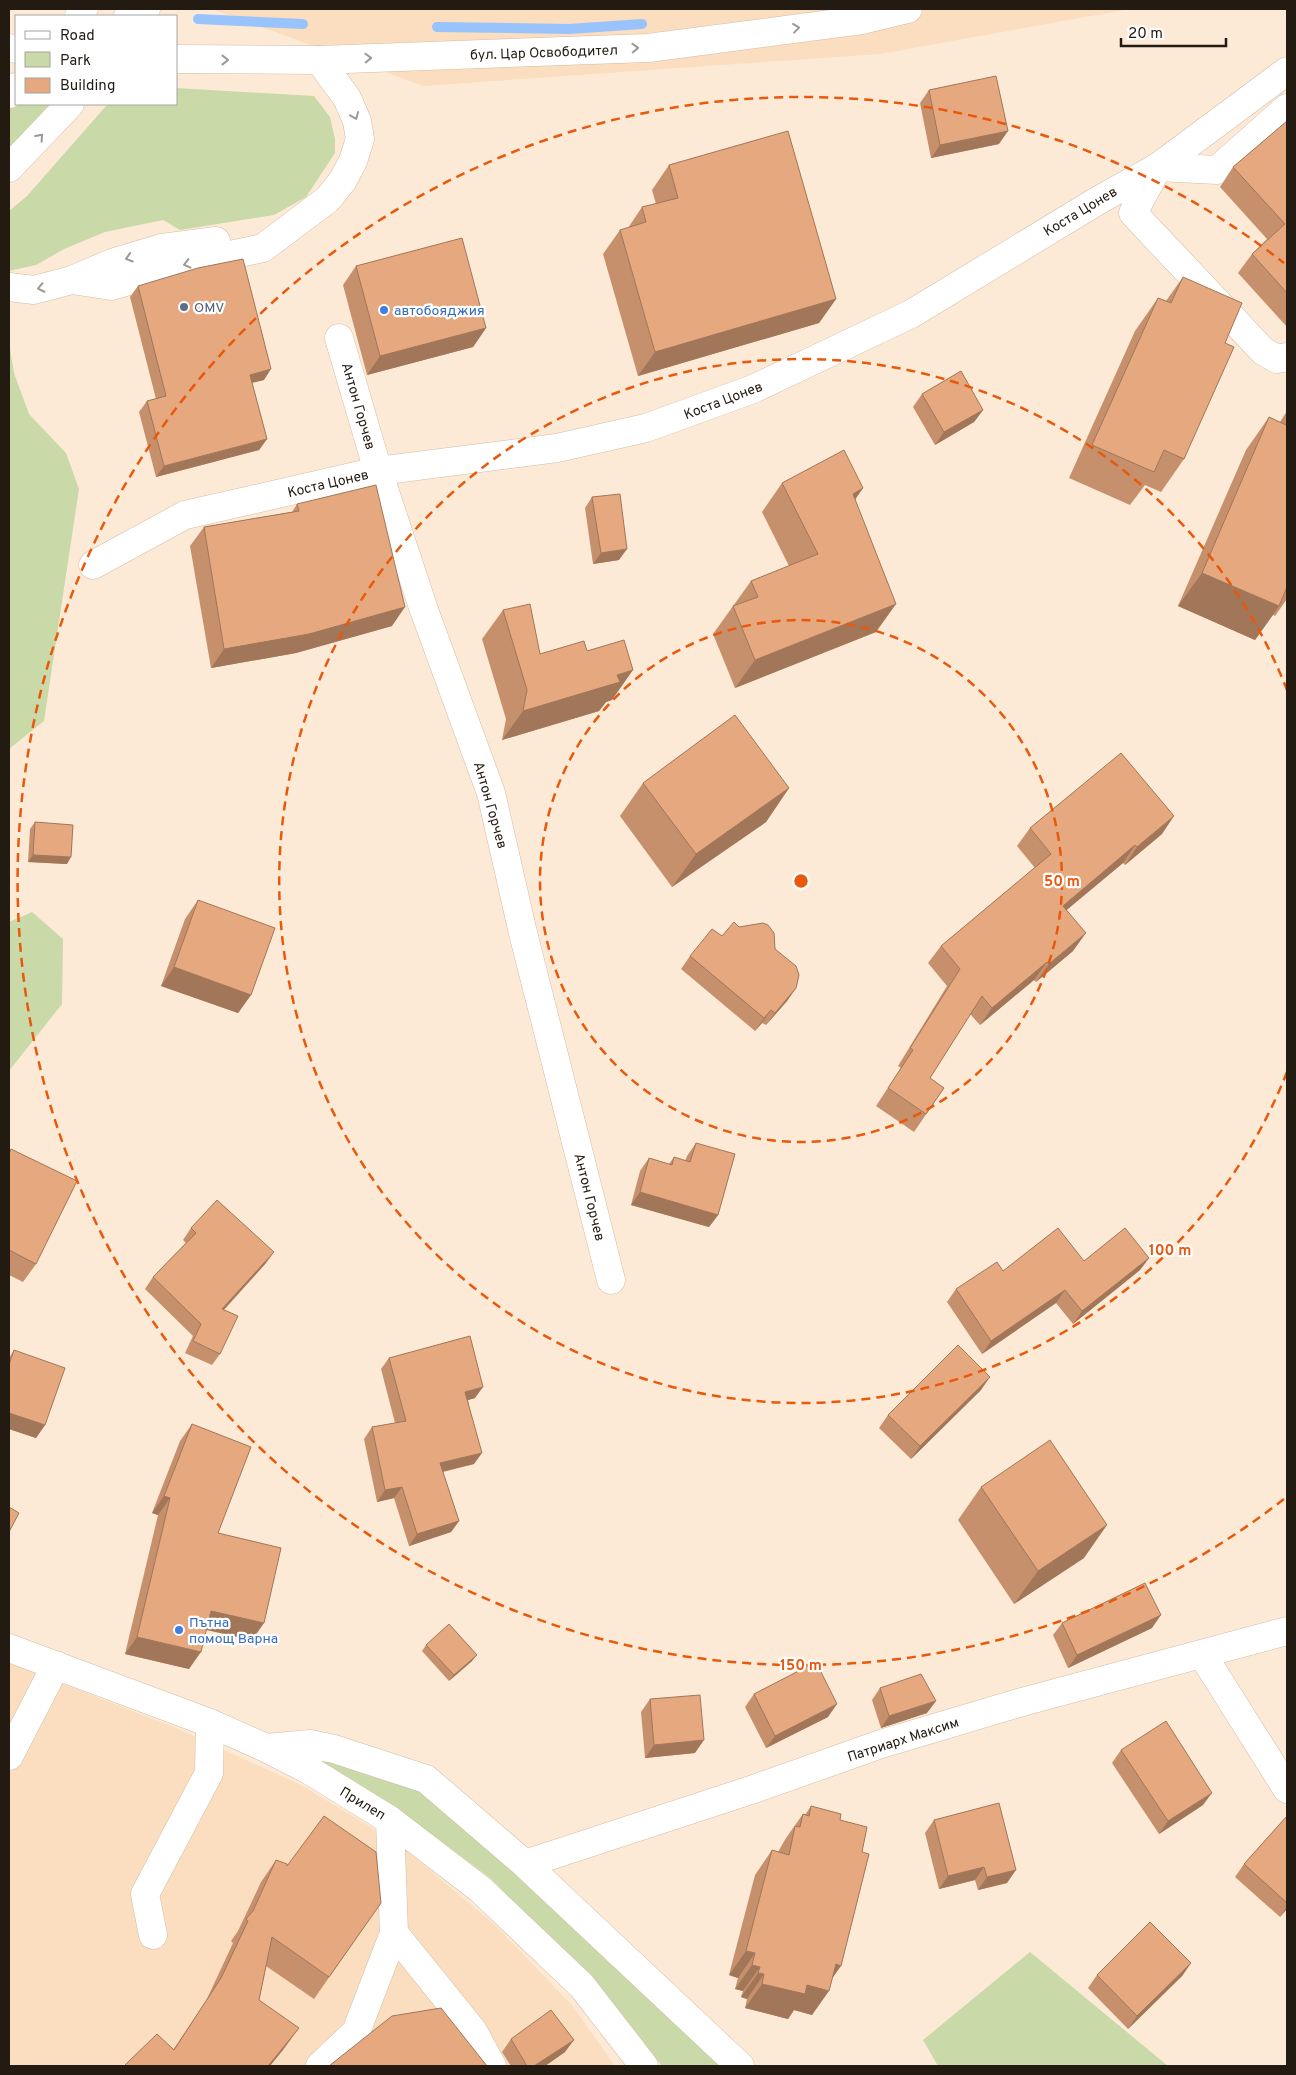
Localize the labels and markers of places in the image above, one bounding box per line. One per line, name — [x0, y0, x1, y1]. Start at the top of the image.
place label: OMV — [194, 300, 225, 317]
marker: OMV — [178, 301, 190, 313]
place label: автобояджия — [394, 303, 485, 320]
marker: автобояджия — [378, 304, 390, 316]
centre of rings — [792, 872, 810, 890]
place label: Пътна помощ Варна — [189, 1615, 278, 1648]
marker: Пътна помощ Варна — [173, 1624, 185, 1636]

